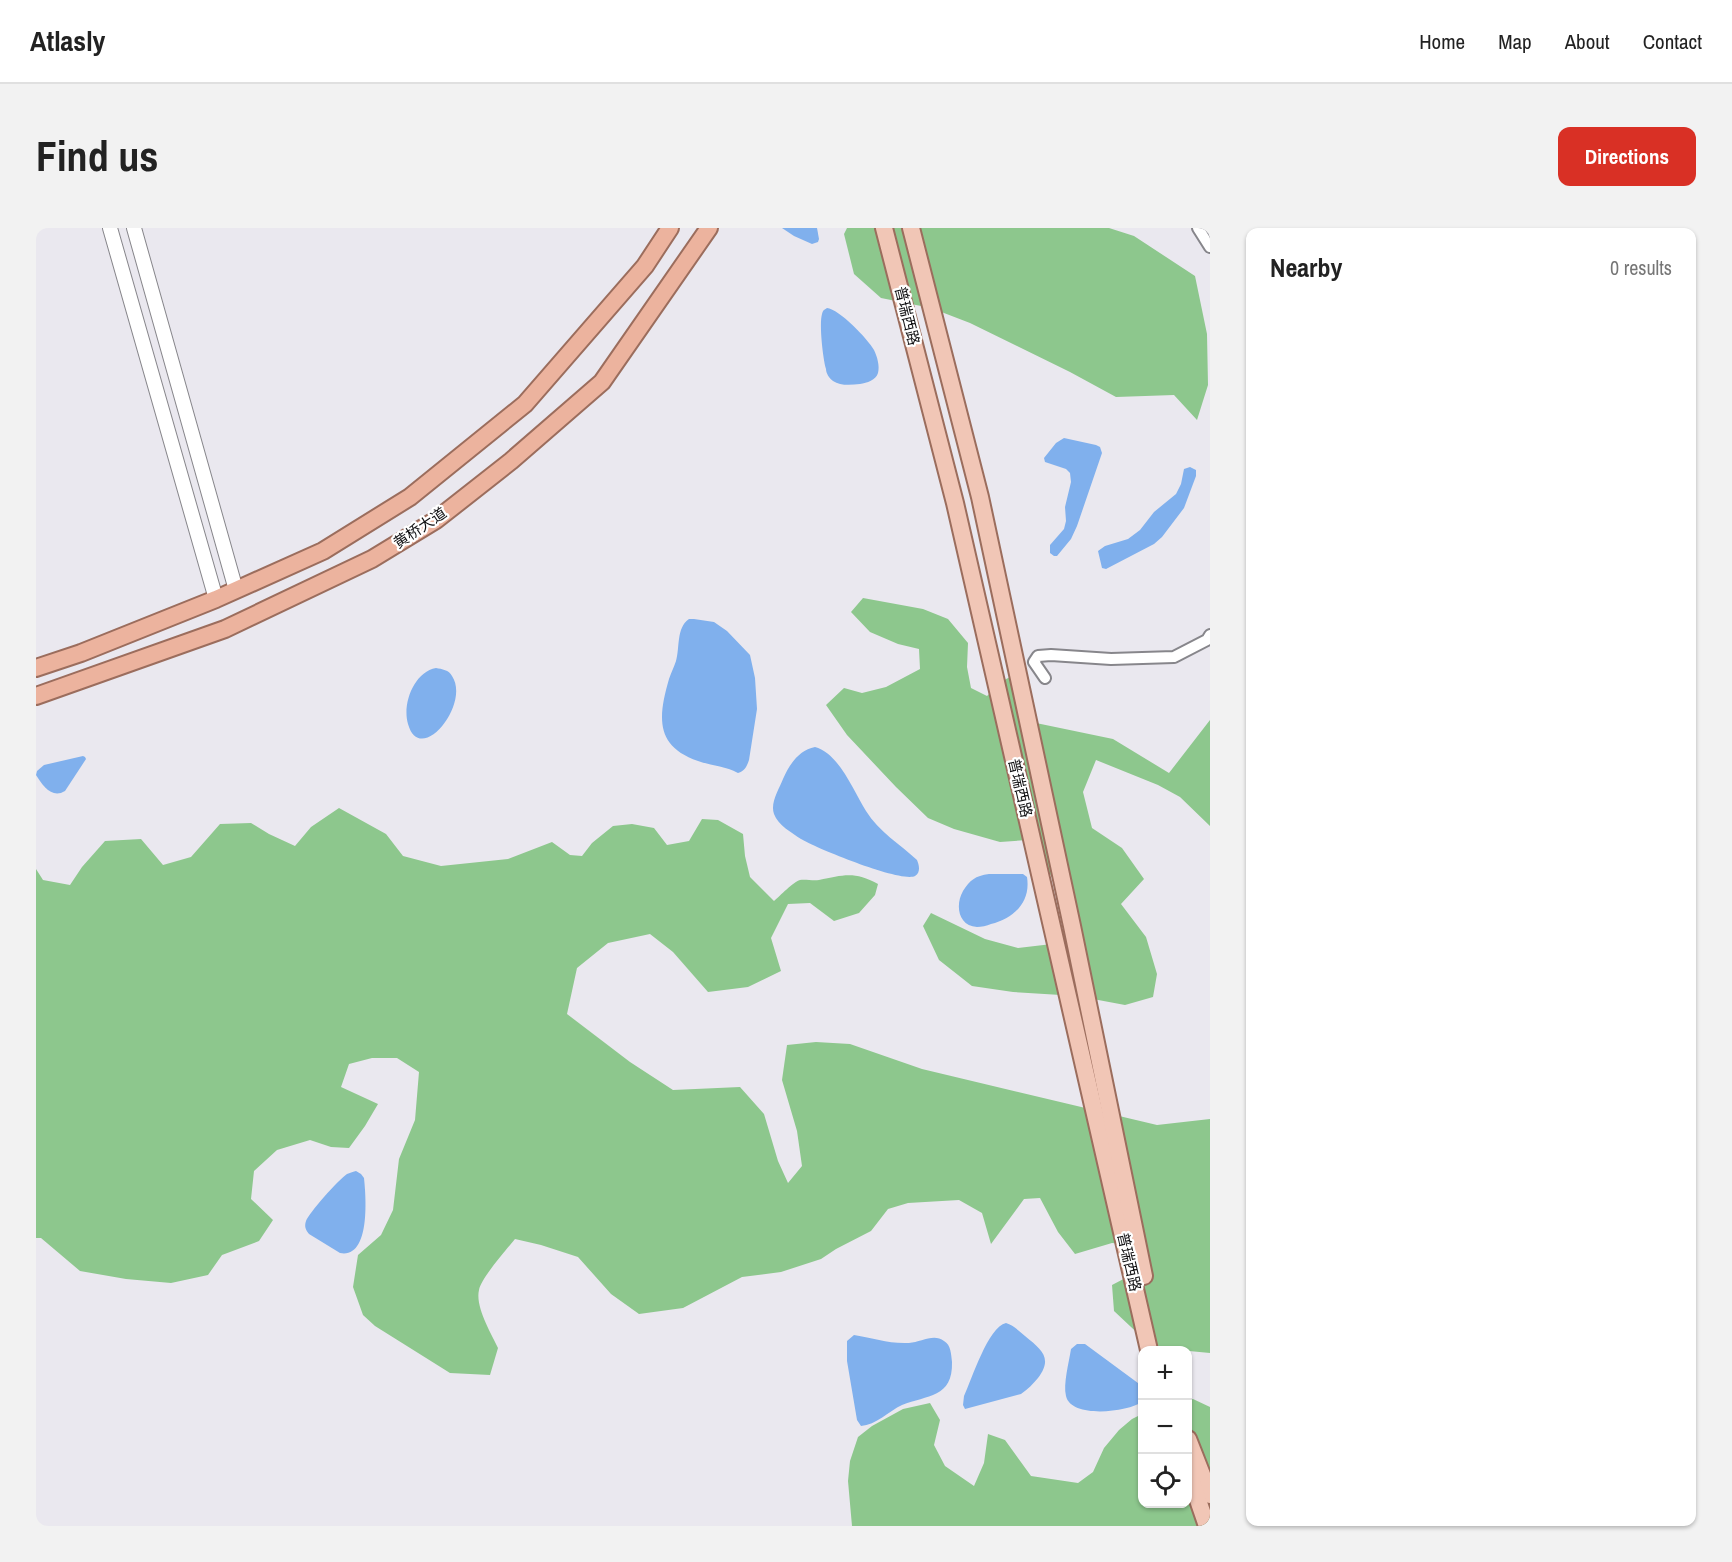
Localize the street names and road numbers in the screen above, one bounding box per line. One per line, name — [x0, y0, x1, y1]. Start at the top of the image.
street label: 普瑞西路 — [890, 284, 925, 348]
street label: 黄桥大道 — [389, 502, 450, 553]
street label: 普瑞西路 — [1004, 756, 1037, 819]
street label: 普瑞西路 — [1113, 1230, 1146, 1293]

